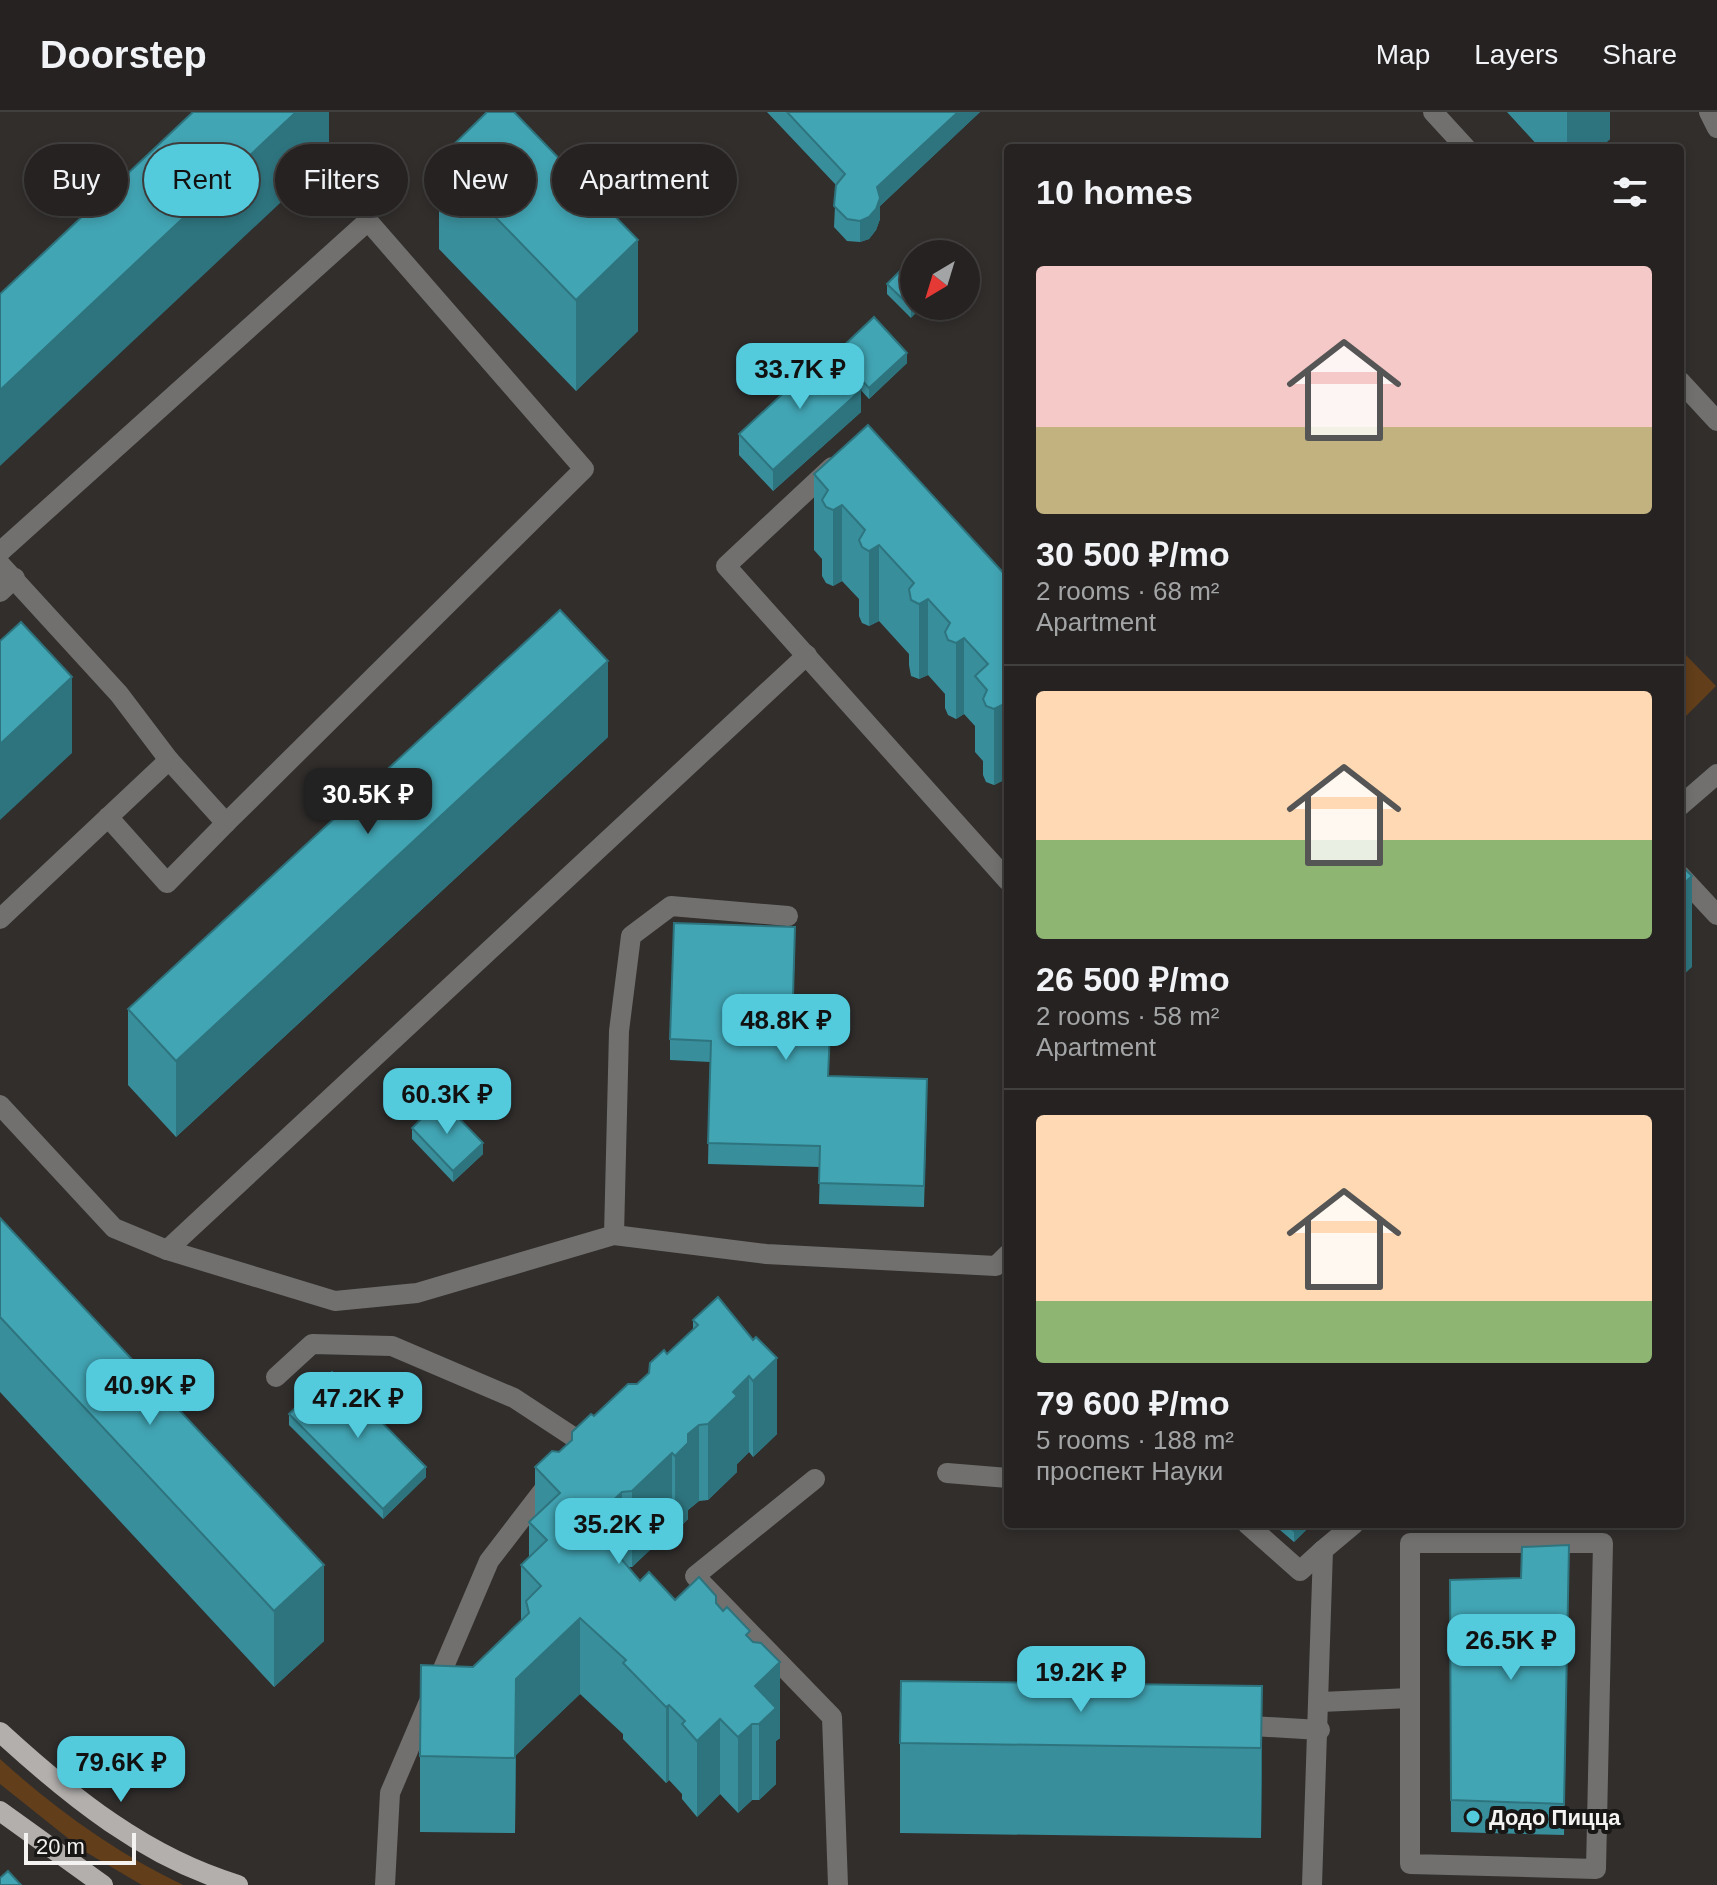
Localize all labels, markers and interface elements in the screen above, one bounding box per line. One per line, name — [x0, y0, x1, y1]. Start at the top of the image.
text: Doorstep — [40, 34, 207, 76]
text: Map — [1376, 39, 1430, 70]
text: Layers — [1474, 39, 1558, 70]
text: Share — [1602, 39, 1677, 70]
chip: Buy — [24, 144, 128, 216]
chip: Rent — [144, 144, 259, 216]
chip: Filters — [275, 144, 408, 216]
chip: New — [424, 144, 536, 216]
chip: Apartment — [552, 144, 737, 216]
icon: filters — [1608, 170, 1652, 214]
text: 10 homes — [1036, 173, 1193, 211]
north arrow — [900, 240, 980, 320]
map controls — [900, 240, 980, 320]
icon: home — [1272, 318, 1416, 462]
pin: 33.7K ₽ — [726, 343, 874, 411]
text: 33.7K ₽ — [754, 354, 846, 384]
text: 30 500 ₽/mo — [1036, 535, 1230, 573]
text: 2 rooms · 68 m² — [1036, 576, 1220, 606]
text: Apartment — [1036, 607, 1156, 637]
icon: home — [1272, 743, 1416, 887]
pin: 30.5K ₽ — [294, 768, 442, 836]
text: 30.5K ₽ — [322, 779, 414, 809]
text: 26 500 ₽/mo — [1036, 960, 1230, 998]
pin: 48.8K ₽ — [712, 994, 860, 1062]
text: 2 rooms · 58 m² — [1036, 1001, 1220, 1031]
text: 48.8K ₽ — [740, 1005, 832, 1035]
text: Apartment — [1036, 1032, 1156, 1062]
pin: 60.3K ₽ — [373, 1068, 521, 1136]
text: 60.3K ₽ — [401, 1079, 493, 1109]
icon: home — [1272, 1167, 1416, 1311]
pin: 40.9K ₽ — [76, 1359, 224, 1427]
text: 40.9K ₽ — [104, 1370, 196, 1400]
pin: 47.2K ₽ — [284, 1372, 432, 1440]
text: 47.2K ₽ — [312, 1383, 404, 1413]
text: 79 600 ₽/mo — [1036, 1384, 1230, 1422]
text: 5 rooms · 188 m² — [1036, 1425, 1234, 1455]
text: проспект Науки — [1036, 1456, 1223, 1486]
pin: 35.2K ₽ — [545, 1498, 693, 1566]
text: 35.2K ₽ — [573, 1509, 665, 1539]
pin: 26.5K ₽ — [1437, 1614, 1585, 1682]
text: 26.5K ₽ — [1465, 1625, 1557, 1655]
pin: 19.2K ₽ — [1007, 1646, 1155, 1714]
text: 19.2K ₽ — [1035, 1657, 1127, 1687]
pin: 79.6K ₽ — [47, 1736, 195, 1804]
text: 79.6K ₽ — [75, 1747, 167, 1777]
place label: Додо Пицца — [1489, 1805, 1621, 1830]
marker: Додо Пицца — [1464, 1808, 1482, 1826]
scale bar — [24, 1829, 136, 1865]
text: 20 m — [36, 1834, 85, 1859]

